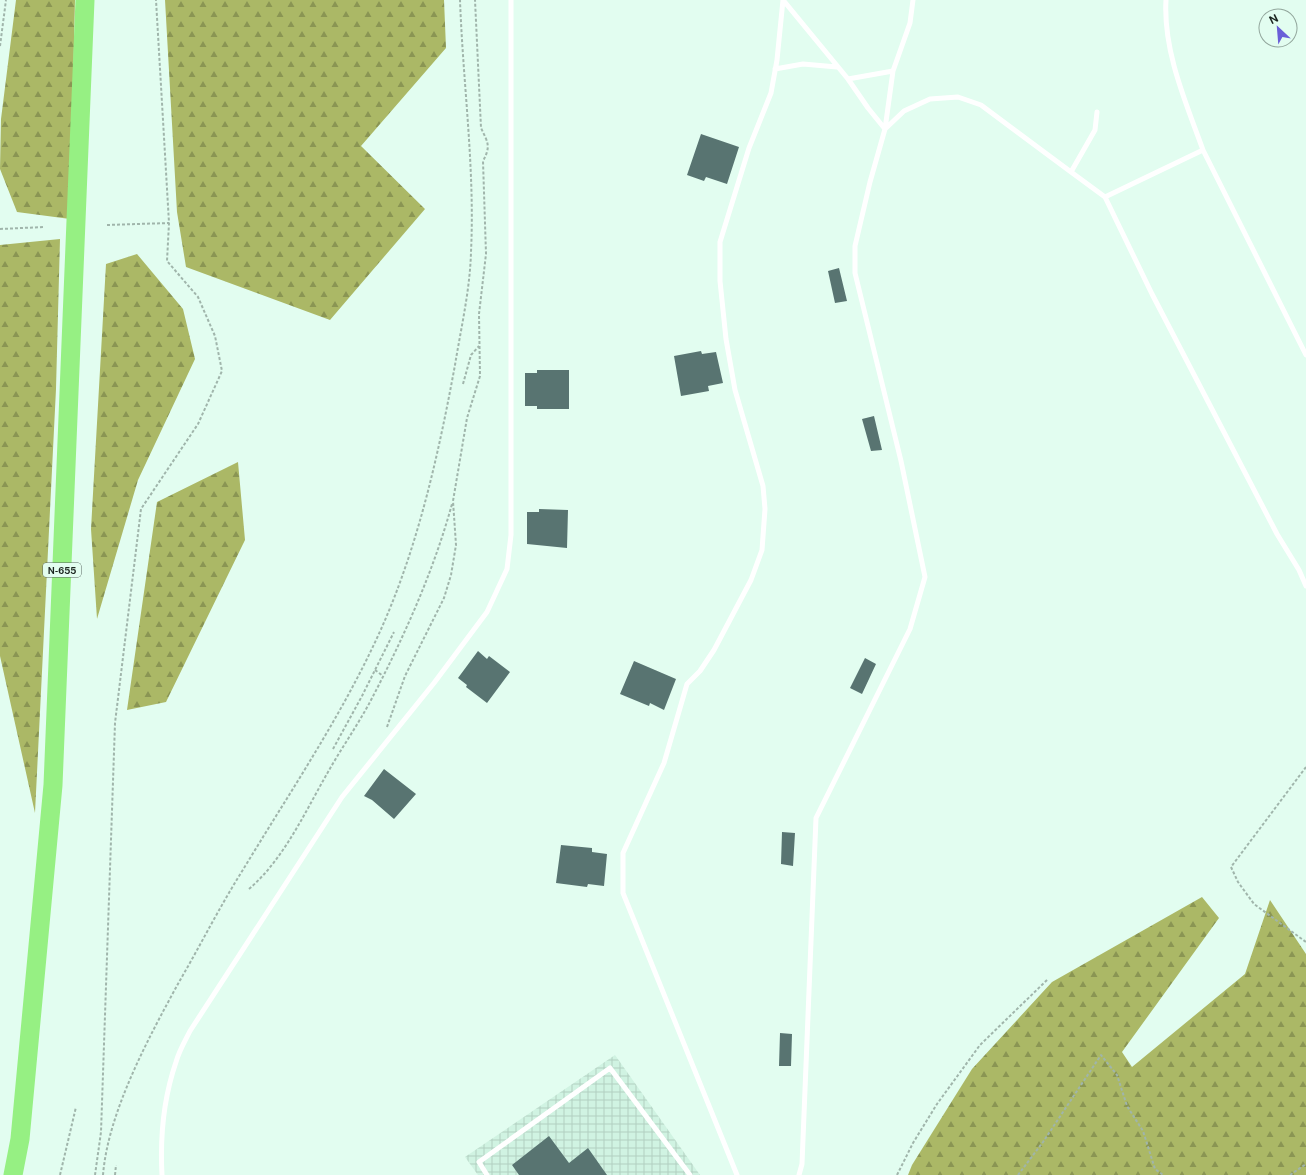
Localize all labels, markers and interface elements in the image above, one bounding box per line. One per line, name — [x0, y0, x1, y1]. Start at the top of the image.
north arrow — [1258, 8, 1298, 48]
text: N — [1267, 12, 1280, 26]
road number: N-655 — [43, 563, 81, 577]

